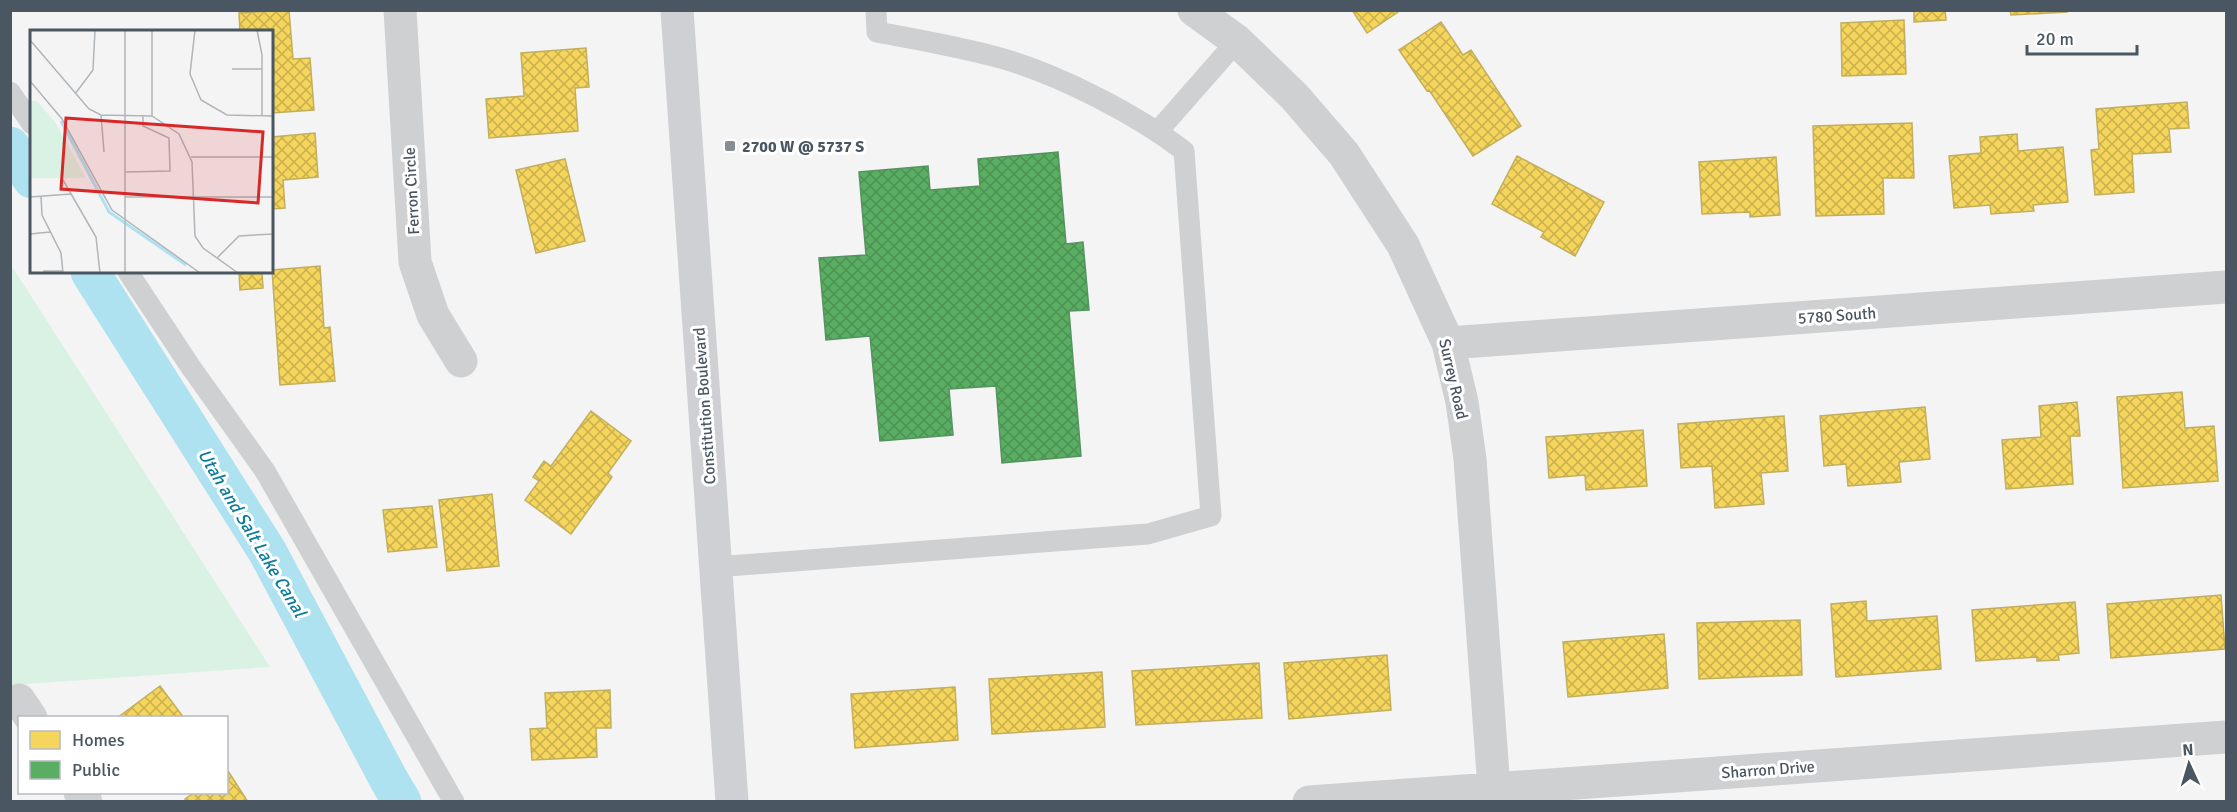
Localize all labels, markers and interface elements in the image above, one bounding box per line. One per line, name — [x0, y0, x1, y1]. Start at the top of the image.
scale bar — [2027, 18, 2136, 56]
text: 20 m — [2036, 28, 2074, 50]
inset map — [30, 30, 273, 273]
place label: 2700 W @ 5737 S — [742, 137, 864, 157]
marker: 2700 W @ 5737 S — [723, 139, 737, 153]
street label: Ferron Circle — [400, 147, 424, 235]
street label: 5780 South — [1797, 303, 1877, 329]
street label: Constitution Boulevard — [690, 327, 720, 485]
street label: Surrey Road — [1434, 337, 1472, 422]
water label: Utah and Salt Lake Canal — [193, 445, 312, 622]
legend — [18, 716, 228, 794]
text: Homes — [72, 729, 125, 751]
north arrow — [2159, 734, 2219, 794]
text: N — [2182, 740, 2194, 760]
street label: Sharron Drive — [1721, 757, 1815, 783]
text: Public — [72, 759, 120, 781]

